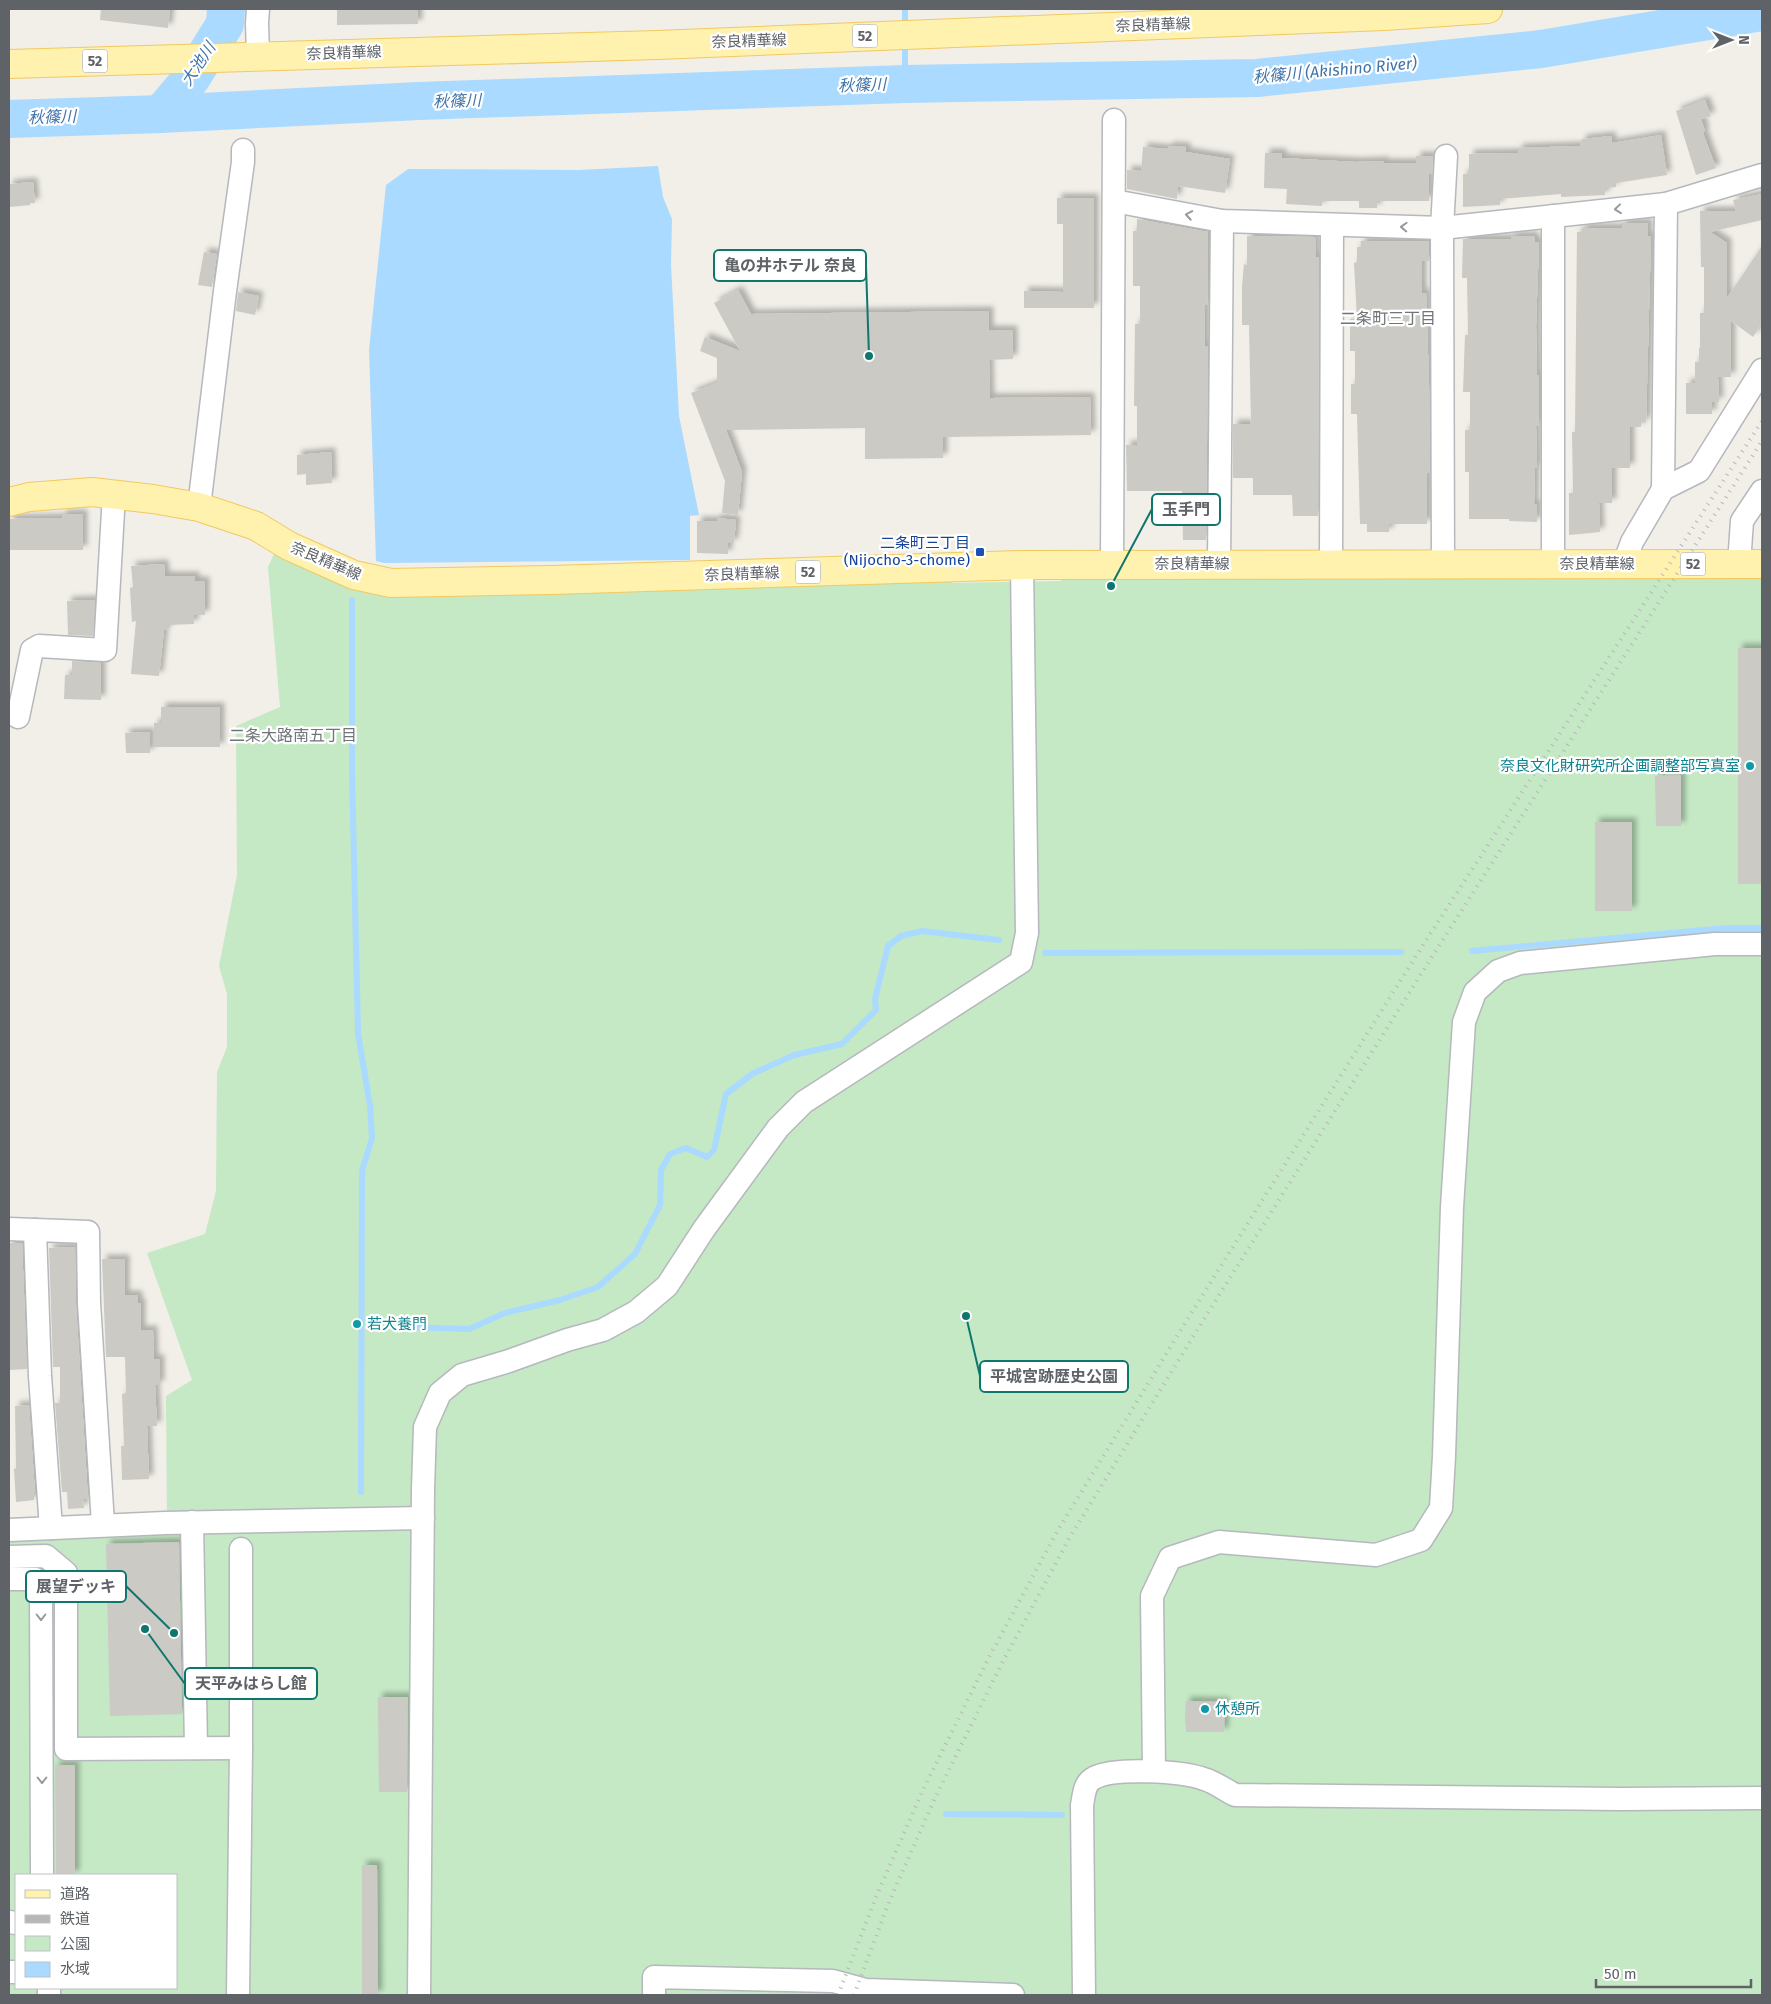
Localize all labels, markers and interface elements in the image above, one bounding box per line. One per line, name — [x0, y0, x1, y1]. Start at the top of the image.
street label: 奈良精華線 — [1115, 15, 1191, 35]
north arrow — [1706, 15, 1756, 65]
road number: 52 — [852, 24, 878, 48]
street label: 奈良精華線 — [711, 31, 787, 51]
text: N — [1735, 35, 1752, 45]
water label: 大池川 — [177, 37, 220, 89]
street label: 奈良精華線 — [306, 43, 382, 63]
road number: 52 — [82, 49, 108, 72]
water label: 秋篠川 (Akishino River) — [1252, 53, 1418, 87]
water label: 秋篠川 — [838, 75, 888, 95]
water label: 秋篠川 — [433, 91, 483, 111]
water label: 秋篠川 — [28, 107, 78, 127]
one-way arrow — [1613, 203, 1621, 214]
one-way arrow — [1185, 211, 1194, 221]
one-way arrow — [1399, 222, 1407, 233]
callout: 亀の井ホテル 奈良 — [714, 250, 866, 281]
text: 亀の井ホテル 奈良 — [724, 256, 856, 275]
district label: 二条町三丁目 — [1340, 309, 1436, 328]
callout: 玉手門 — [1152, 494, 1220, 525]
text: 玉手門 — [1162, 500, 1210, 519]
place label: 二条町三丁目 (Nijocho-3-chome) — [844, 534, 970, 569]
street label: 奈良精華線 — [288, 538, 364, 584]
marker: 二条町三丁目 (Nijocho-3-chome) — [974, 546, 986, 558]
road number: 52 — [1680, 552, 1706, 576]
street label: 奈良精華線 — [1154, 555, 1230, 573]
street label: 奈良精華線 — [1559, 555, 1635, 573]
road number: 52 — [796, 560, 820, 584]
street label: 奈良精華線 — [704, 564, 780, 584]
district label: 二条大路南五丁目 — [229, 726, 357, 745]
place label: 奈良文化財研究所企画調整部写真室 — [1500, 757, 1740, 775]
marker: 奈良文化財研究所企画調整部写真室 — [1744, 760, 1756, 772]
place label: 若犬養門 — [367, 1315, 427, 1333]
marker: 若犬養門 — [351, 1318, 363, 1330]
callout: 平城宮跡歴史公園 — [980, 1361, 1128, 1392]
text: 平城宮跡歴史公園 — [990, 1367, 1118, 1386]
callout: 展望デッキ — [26, 1571, 126, 1602]
text: 展望デッキ — [36, 1577, 116, 1596]
one-way arrow — [36, 1614, 46, 1622]
callout: 天平みはらし館 — [185, 1668, 317, 1699]
text: 天平みはらし館 — [195, 1674, 307, 1693]
place label: 休憩所 — [1215, 1700, 1260, 1718]
marker: 休憩所 — [1199, 1703, 1211, 1715]
one-way arrow — [37, 1776, 47, 1784]
legend — [15, 1874, 178, 1989]
text: 道路 — [60, 1885, 90, 1903]
text: 鉄道 — [60, 1910, 90, 1928]
text: 公園 — [60, 1935, 90, 1953]
scale bar — [1596, 1956, 1751, 1988]
text: 水域 — [60, 1960, 90, 1978]
text: 50 m — [1604, 1965, 1637, 1983]

